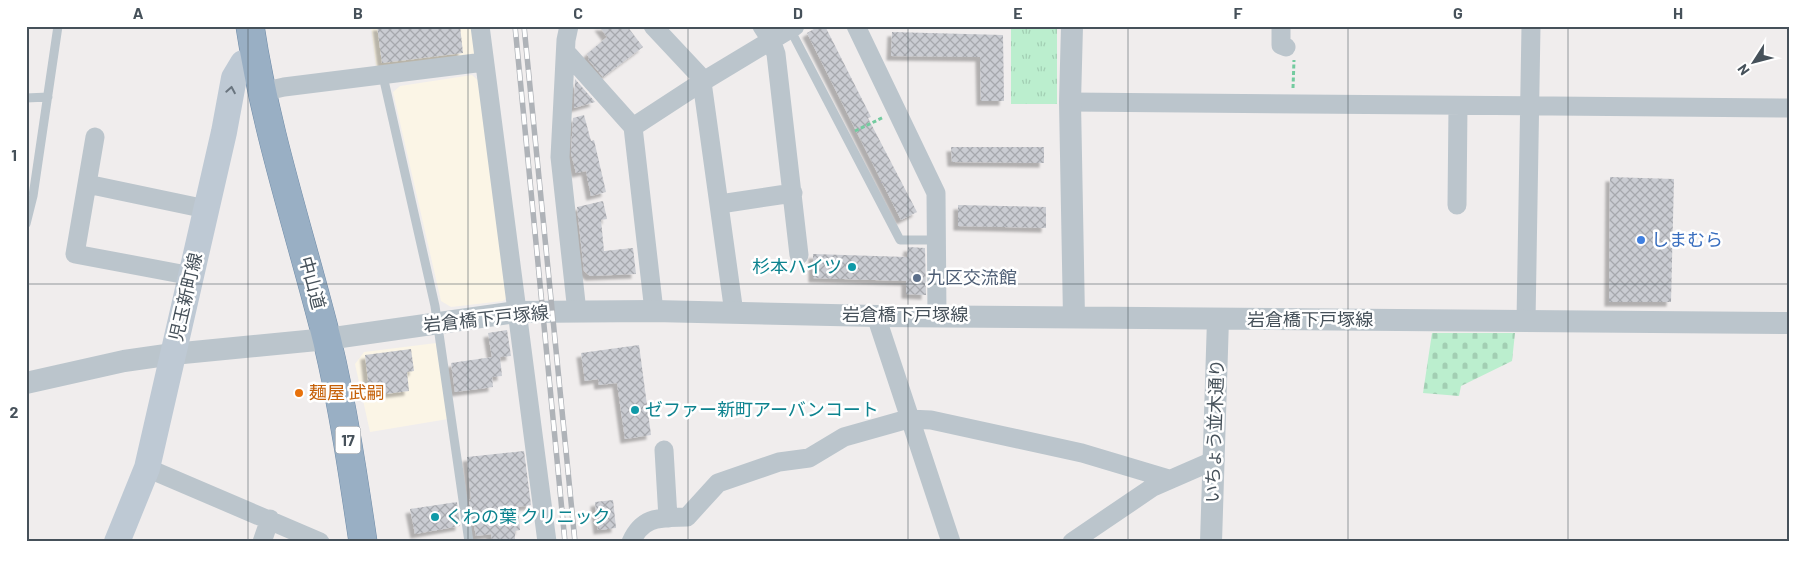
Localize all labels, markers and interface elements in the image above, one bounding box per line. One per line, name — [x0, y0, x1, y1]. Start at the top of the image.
text: A — [133, 3, 144, 22]
text: B — [353, 3, 363, 22]
text: C — [573, 3, 583, 22]
text: D — [793, 3, 803, 22]
text: E — [1013, 3, 1023, 22]
text: F — [1234, 3, 1243, 22]
text: G — [1453, 3, 1463, 22]
text: H — [1673, 3, 1683, 22]
north arrow — [1728, 38, 1778, 88]
text: N — [1733, 61, 1753, 79]
one-way arrow — [226, 86, 236, 95]
text: 1 — [11, 145, 17, 164]
place label: しまむら — [1651, 228, 1723, 250]
marker: しまむら — [1635, 234, 1647, 246]
street label: 児玉新町線 — [164, 250, 206, 343]
street label: 中山道 — [295, 254, 331, 312]
place label: 杉本ハイツ — [752, 255, 842, 277]
marker: 杉本ハイツ — [846, 261, 858, 273]
place label: 九区交流館 — [927, 266, 1017, 288]
marker: 九区交流館 — [911, 272, 923, 284]
street label: 岩倉橋下戸塚線 — [422, 300, 550, 336]
street label: 岩倉橋下戸塚線 — [842, 303, 968, 325]
street label: 岩倉橋下戸塚線 — [1247, 308, 1373, 330]
street label: いちょう並木通り — [1200, 359, 1228, 503]
place label: 麺屋 武嗣 — [309, 381, 385, 403]
marker: 麺屋 武嗣 — [293, 387, 305, 399]
place label: ゼファー新町アーバンコート — [645, 398, 879, 420]
text: 2 — [10, 402, 19, 421]
marker: ゼファー新町アーバンコート — [629, 404, 641, 416]
road number: 17 — [336, 426, 360, 454]
place label: くわの葉 クリニック — [445, 505, 611, 527]
marker: くわの葉 クリニック — [429, 511, 441, 523]

